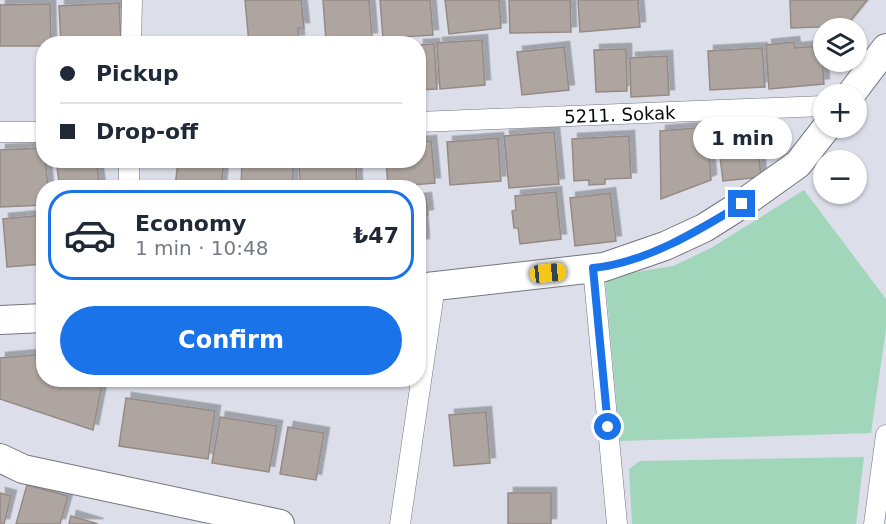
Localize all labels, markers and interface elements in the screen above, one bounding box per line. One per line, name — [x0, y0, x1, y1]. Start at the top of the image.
map controls — [813, 18, 867, 204]
button: layers — [813, 18, 867, 72]
text: Pickup — [96, 61, 179, 86]
button: + — [813, 84, 867, 138]
street label: 5211. Sokak — [564, 101, 676, 127]
callout: 1 min — [692, 117, 792, 159]
text: Drop-off — [96, 119, 198, 144]
text: 1 min — [711, 126, 774, 150]
button: − — [813, 150, 867, 204]
route end — [728, 190, 755, 217]
icon: car — [63, 208, 117, 262]
text: Economy — [135, 211, 246, 236]
text: ₺47 — [353, 223, 399, 248]
text: 1 min · 10:48 — [135, 236, 269, 260]
car — [529, 262, 567, 284]
button: Confirm — [60, 306, 402, 375]
route start — [594, 413, 621, 440]

